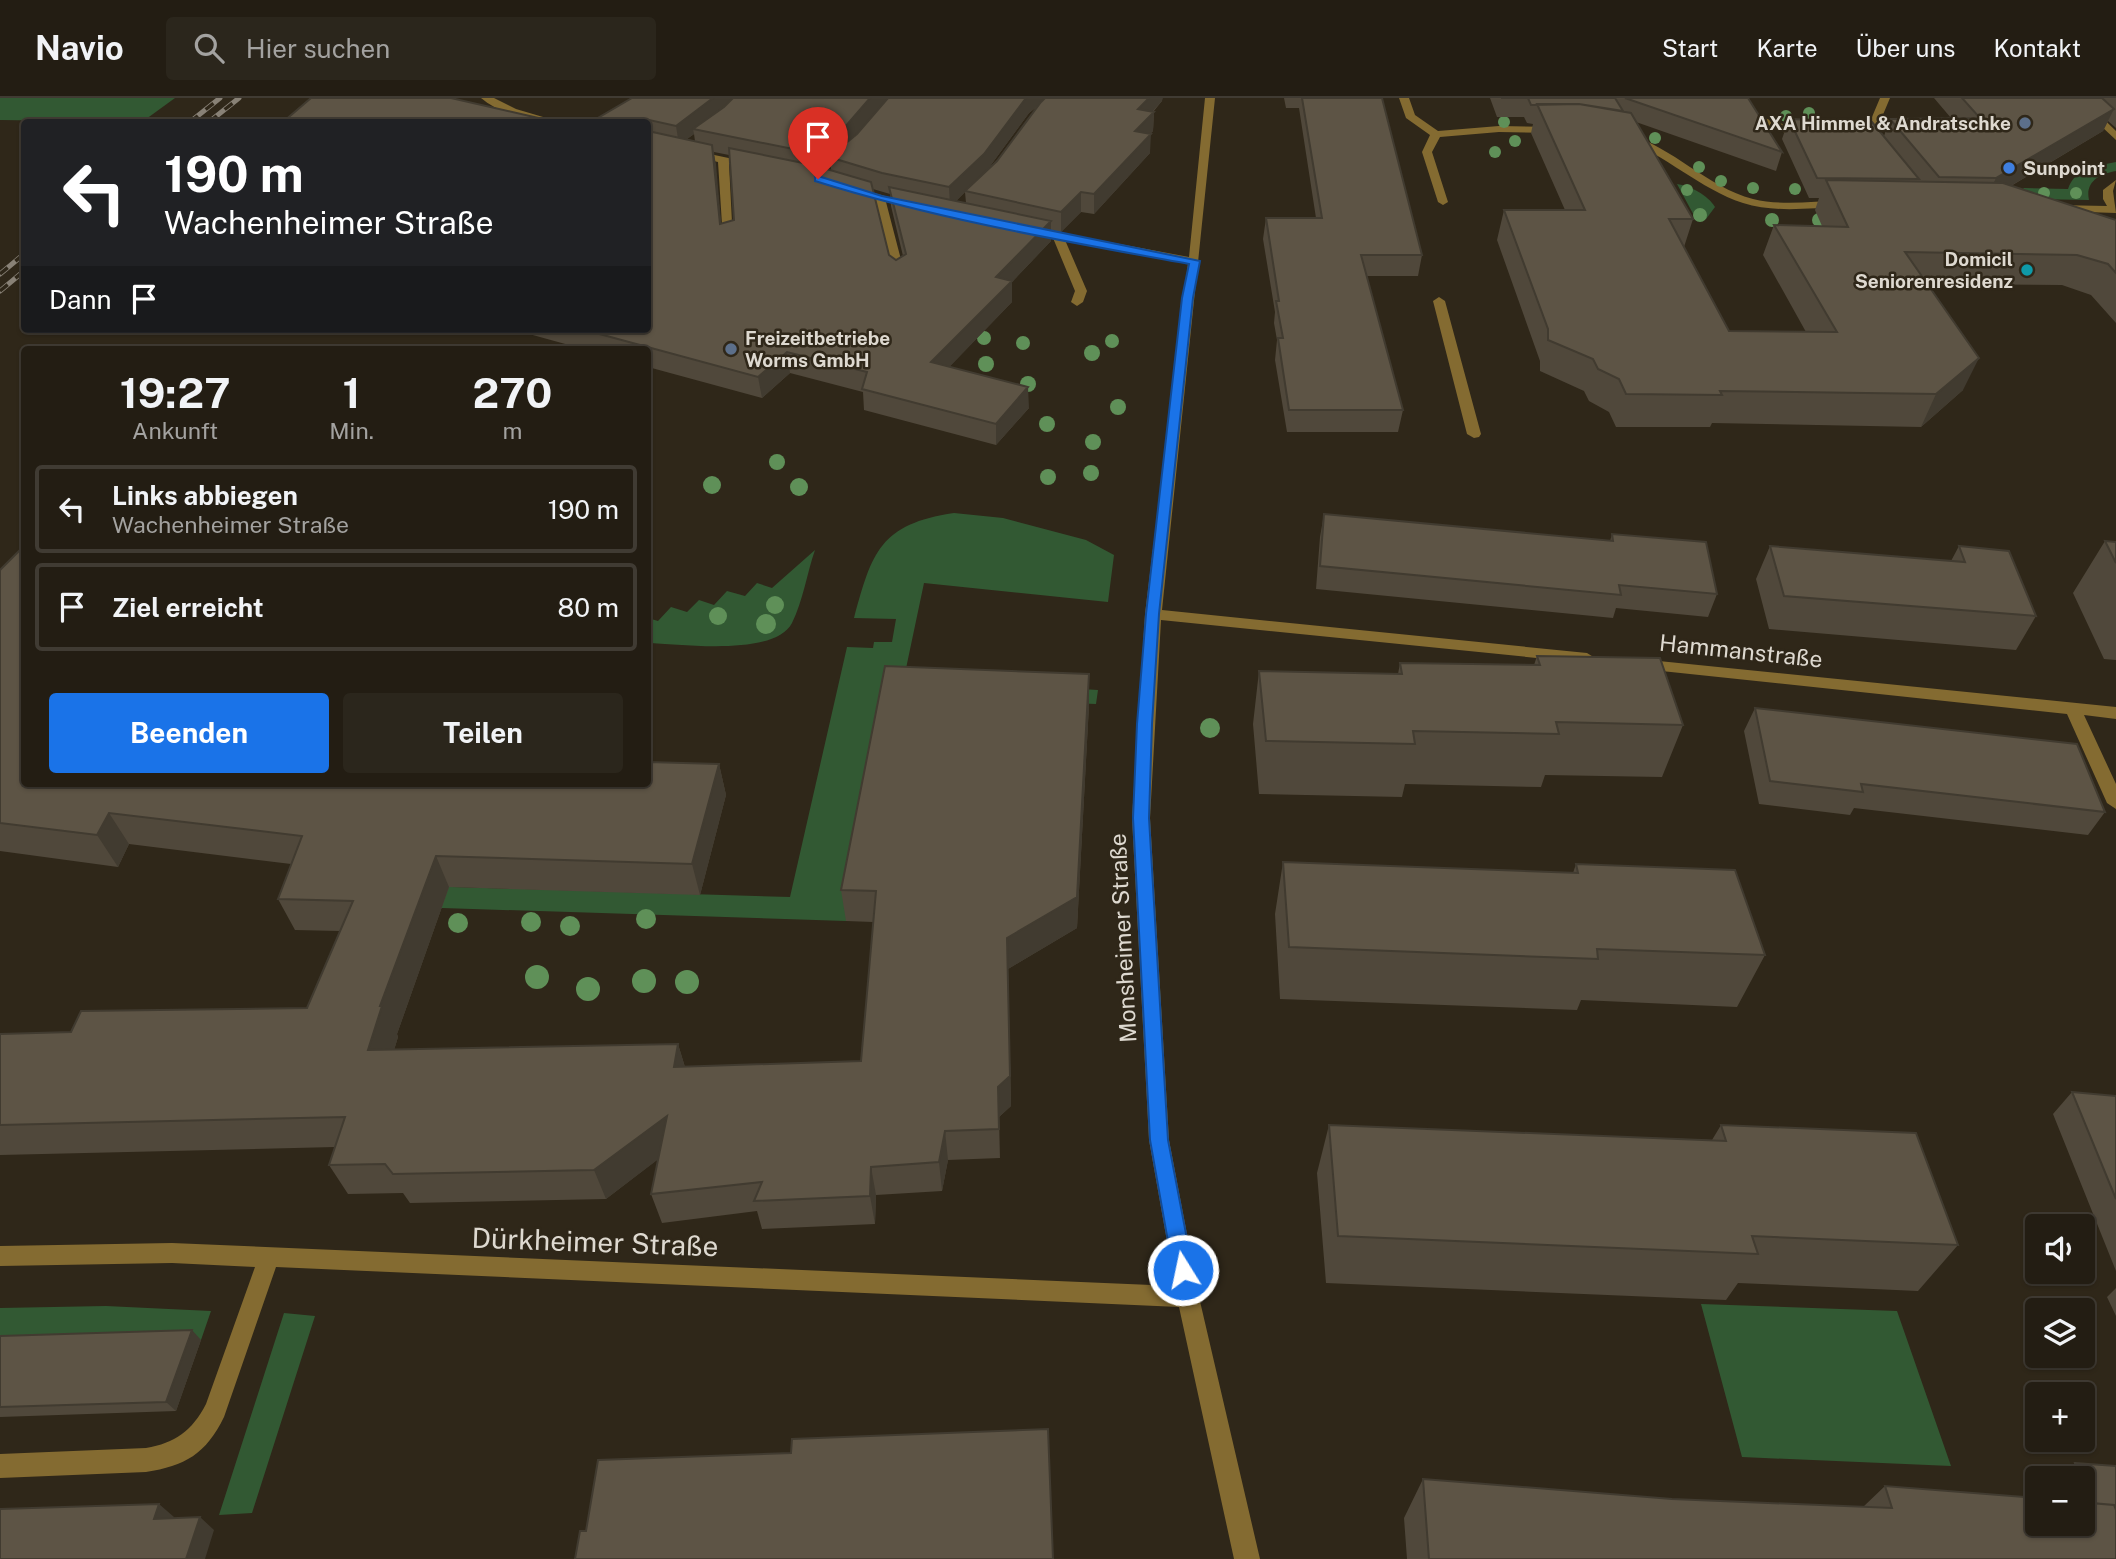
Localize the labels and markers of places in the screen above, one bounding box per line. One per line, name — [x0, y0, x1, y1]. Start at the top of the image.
pin — [788, 107, 848, 179]
place label: AXA Himmel & Andratschke — [1755, 112, 2011, 134]
marker: AXA Himmel & Andratschke — [2017, 115, 2033, 131]
place label: Sunpoint — [2023, 157, 2105, 179]
marker: Sunpoint — [2001, 160, 2017, 176]
place label: Domicil Seniorenresidenz — [1855, 248, 2013, 292]
marker: Domicil Seniorenresidenz — [2019, 262, 2035, 278]
place label: Freizeitbetriebe Worms GmbH — [745, 327, 890, 371]
marker: Freizeitbetriebe Worms GmbH — [723, 341, 739, 357]

